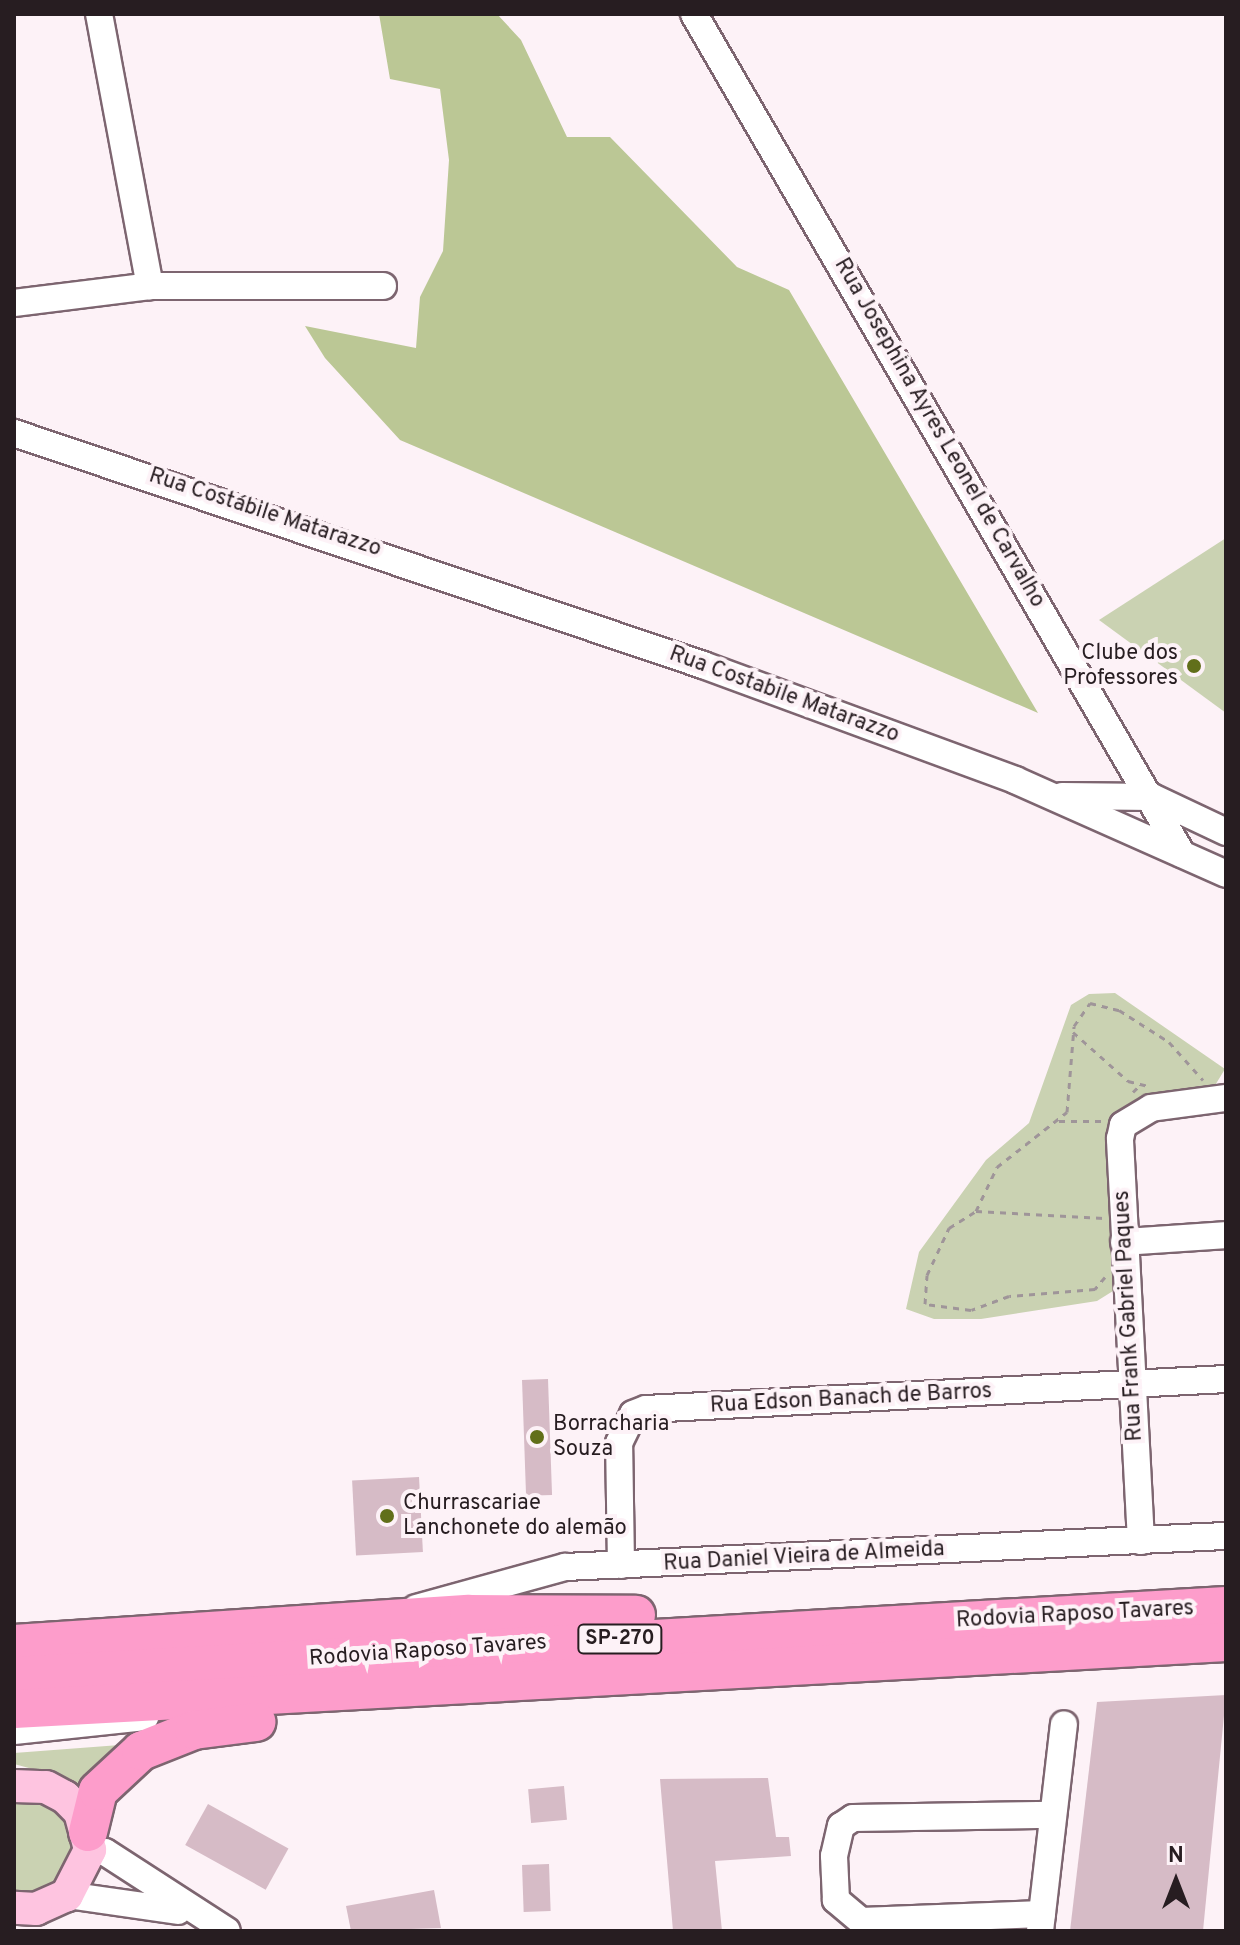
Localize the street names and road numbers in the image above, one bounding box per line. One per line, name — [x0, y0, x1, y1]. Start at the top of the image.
street label: Rua Josephina Ayres Leonel de Carvalho — [828, 253, 1050, 613]
street label: Rua Costábile Matarazzo — [145, 463, 385, 563]
street label: Rua Costabile Matarazzo — [665, 641, 903, 749]
street label: Rua Frank Gabriel Paques — [1109, 1190, 1149, 1442]
street label: Rua Edson Banach de Barros — [709, 1378, 993, 1420]
street label: Rua Daniel Vieira de Almeida — [662, 1536, 946, 1578]
street label: Rodovia Raposo Tavares — [955, 1596, 1195, 1634]
road number: SP-270 — [576, 1623, 664, 1655]
street label: Rodovia Raposo Tavares — [308, 1629, 548, 1673]

